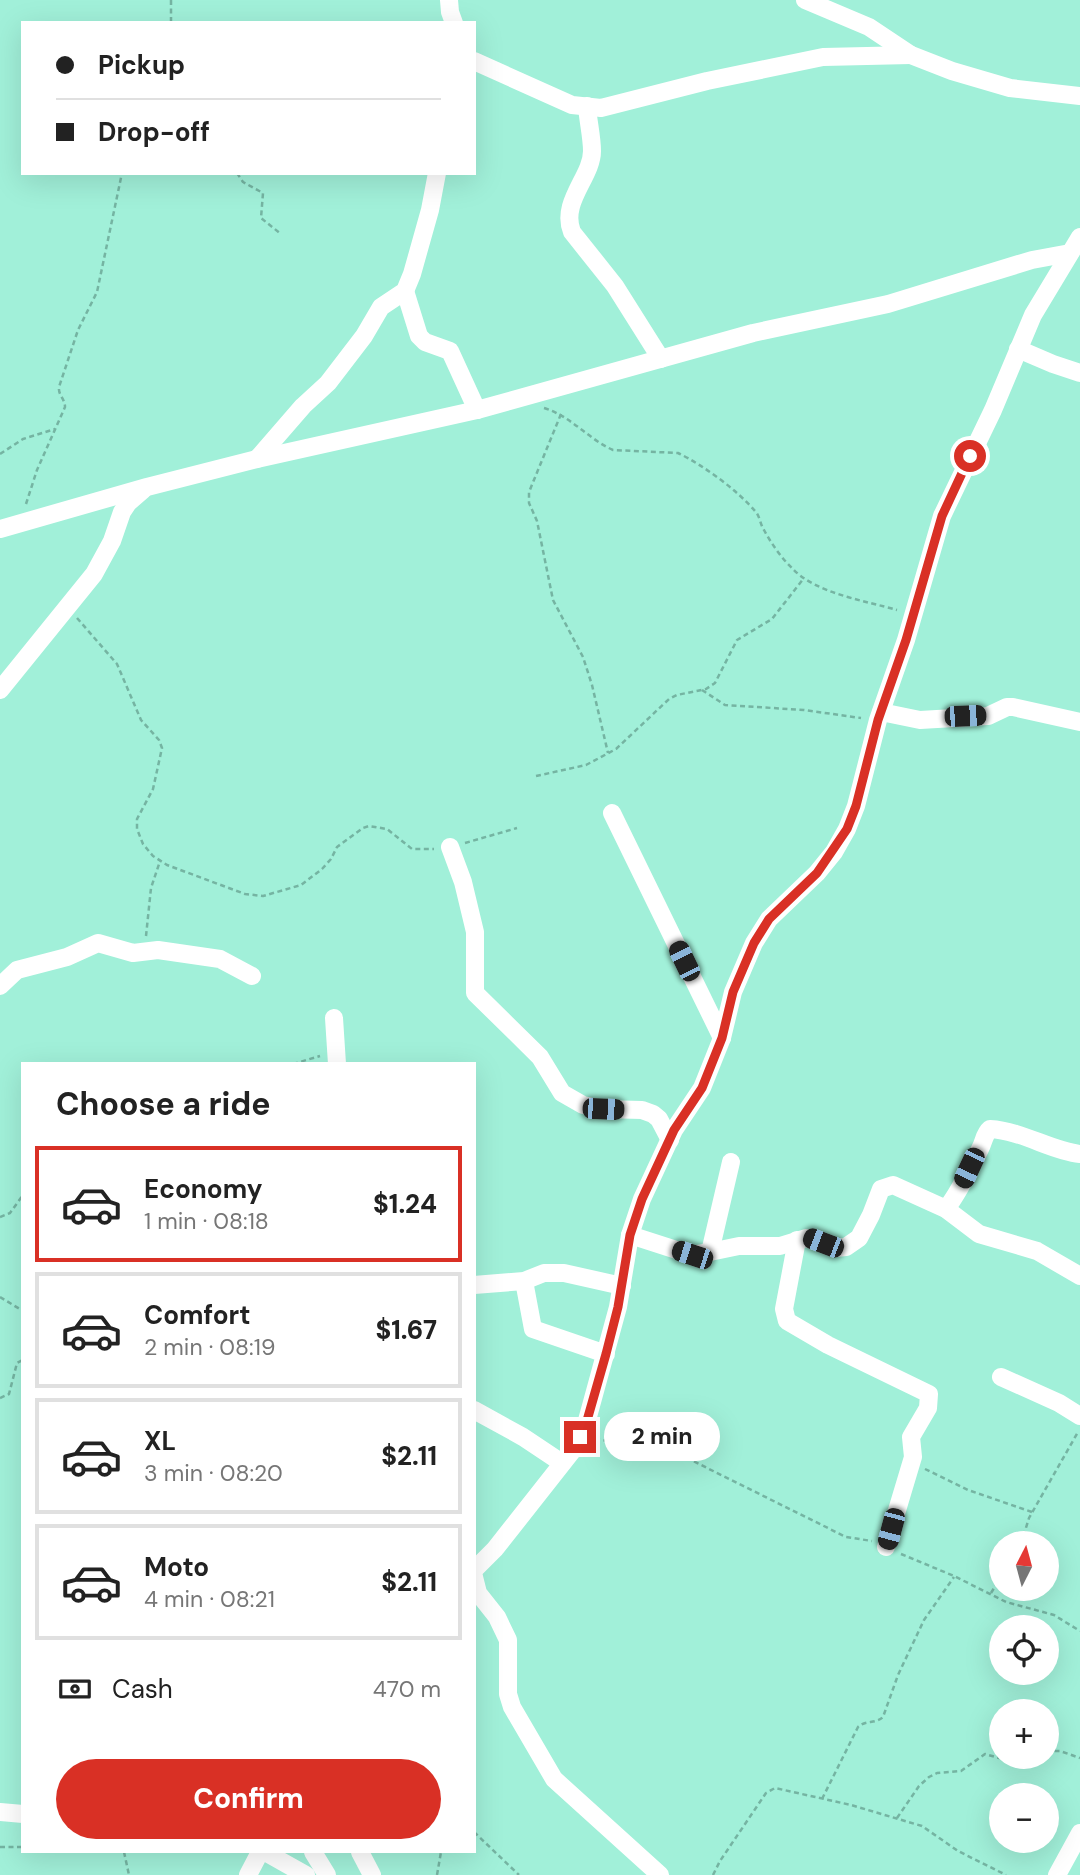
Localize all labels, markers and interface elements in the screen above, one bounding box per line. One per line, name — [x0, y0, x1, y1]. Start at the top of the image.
text: Pickup — [98, 48, 185, 82]
text: Drop-off — [98, 115, 210, 149]
route start — [954, 440, 986, 472]
car — [944, 705, 987, 727]
car — [666, 938, 703, 984]
text: Choose a ride — [56, 1083, 271, 1125]
car — [582, 1098, 625, 1120]
car — [951, 1145, 988, 1191]
text: Economy — [144, 1172, 262, 1206]
icon: car — [60, 1173, 123, 1236]
text: $1.24 — [373, 1187, 437, 1221]
text: 1 min · 08:18 — [144, 1206, 269, 1236]
car — [800, 1226, 847, 1260]
car — [669, 1239, 716, 1271]
text: Comfort — [144, 1298, 250, 1332]
icon: car — [60, 1299, 123, 1362]
text: $1.67 — [375, 1313, 437, 1347]
text: 2 min · 08:19 — [144, 1332, 275, 1362]
callout: 2 min — [604, 1412, 720, 1462]
route end — [564, 1421, 596, 1453]
text: 2 min — [631, 1421, 693, 1451]
text: XL — [144, 1424, 176, 1458]
icon: car — [60, 1425, 123, 1488]
text: $2.11 — [381, 1439, 437, 1473]
text: 3 min · 08:20 — [144, 1458, 283, 1488]
car — [876, 1506, 907, 1552]
north arrow — [989, 1531, 1059, 1601]
map controls — [989, 1531, 1059, 1853]
text: Moto — [144, 1550, 209, 1584]
icon: car — [60, 1551, 123, 1614]
text: $2.11 — [381, 1565, 437, 1599]
text: 4 min · 08:21 — [144, 1584, 275, 1614]
button: locate — [989, 1615, 1059, 1685]
icon: cash — [56, 1670, 94, 1708]
text: Cash — [112, 1672, 173, 1706]
text: 470 m — [373, 1674, 441, 1704]
button: + — [989, 1699, 1059, 1769]
button: Confirm — [56, 1759, 441, 1839]
button: − — [989, 1783, 1059, 1853]

